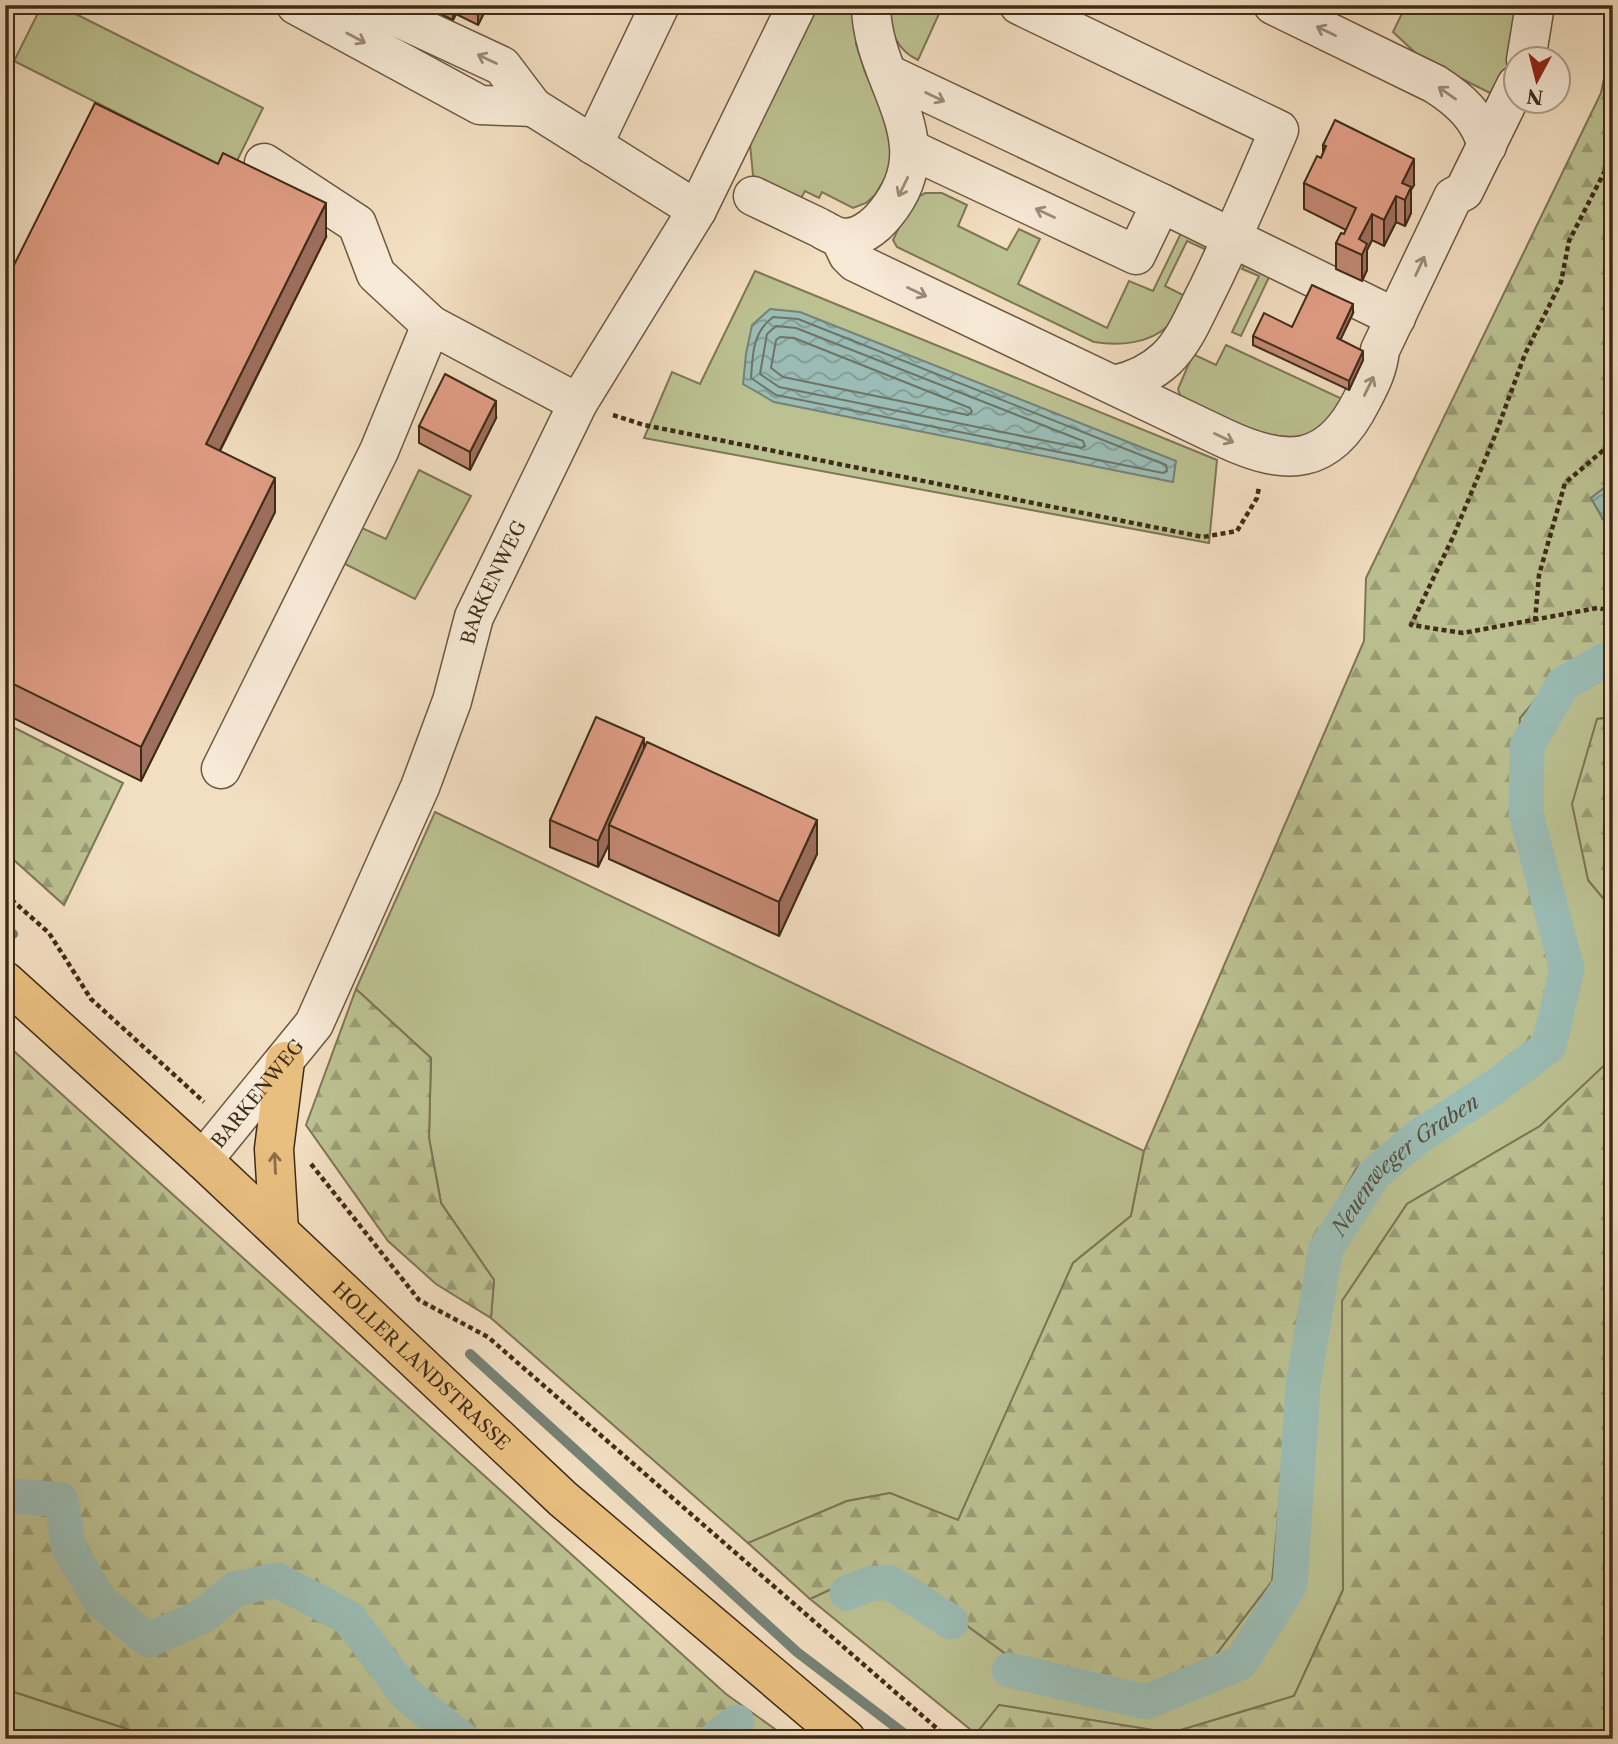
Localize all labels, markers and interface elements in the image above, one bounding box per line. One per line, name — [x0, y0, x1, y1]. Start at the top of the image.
one-way arrow — [1316, 24, 1337, 37]
one-way arrow — [345, 31, 365, 45]
north arrow — [1502, 46, 1572, 116]
one-way arrow — [477, 52, 498, 65]
text: N — [1525, 84, 1545, 109]
one-way arrow — [1438, 86, 1457, 100]
one-way arrow — [924, 91, 945, 104]
one-way arrow — [895, 176, 909, 197]
one-way arrow — [1035, 206, 1056, 219]
one-way arrow — [1414, 256, 1427, 277]
one-way arrow — [906, 285, 927, 299]
one-way arrow — [1363, 376, 1377, 396]
one-way arrow — [1213, 432, 1234, 445]
street label: BARKENWEG — [456, 517, 531, 647]
street label: BARKENWEG — [206, 1034, 309, 1152]
water label: Neuenweger Graben — [1324, 1089, 1483, 1241]
one-way arrow — [268, 1152, 281, 1175]
street label: HOLLER LANDSTRASSE — [328, 1277, 515, 1455]

